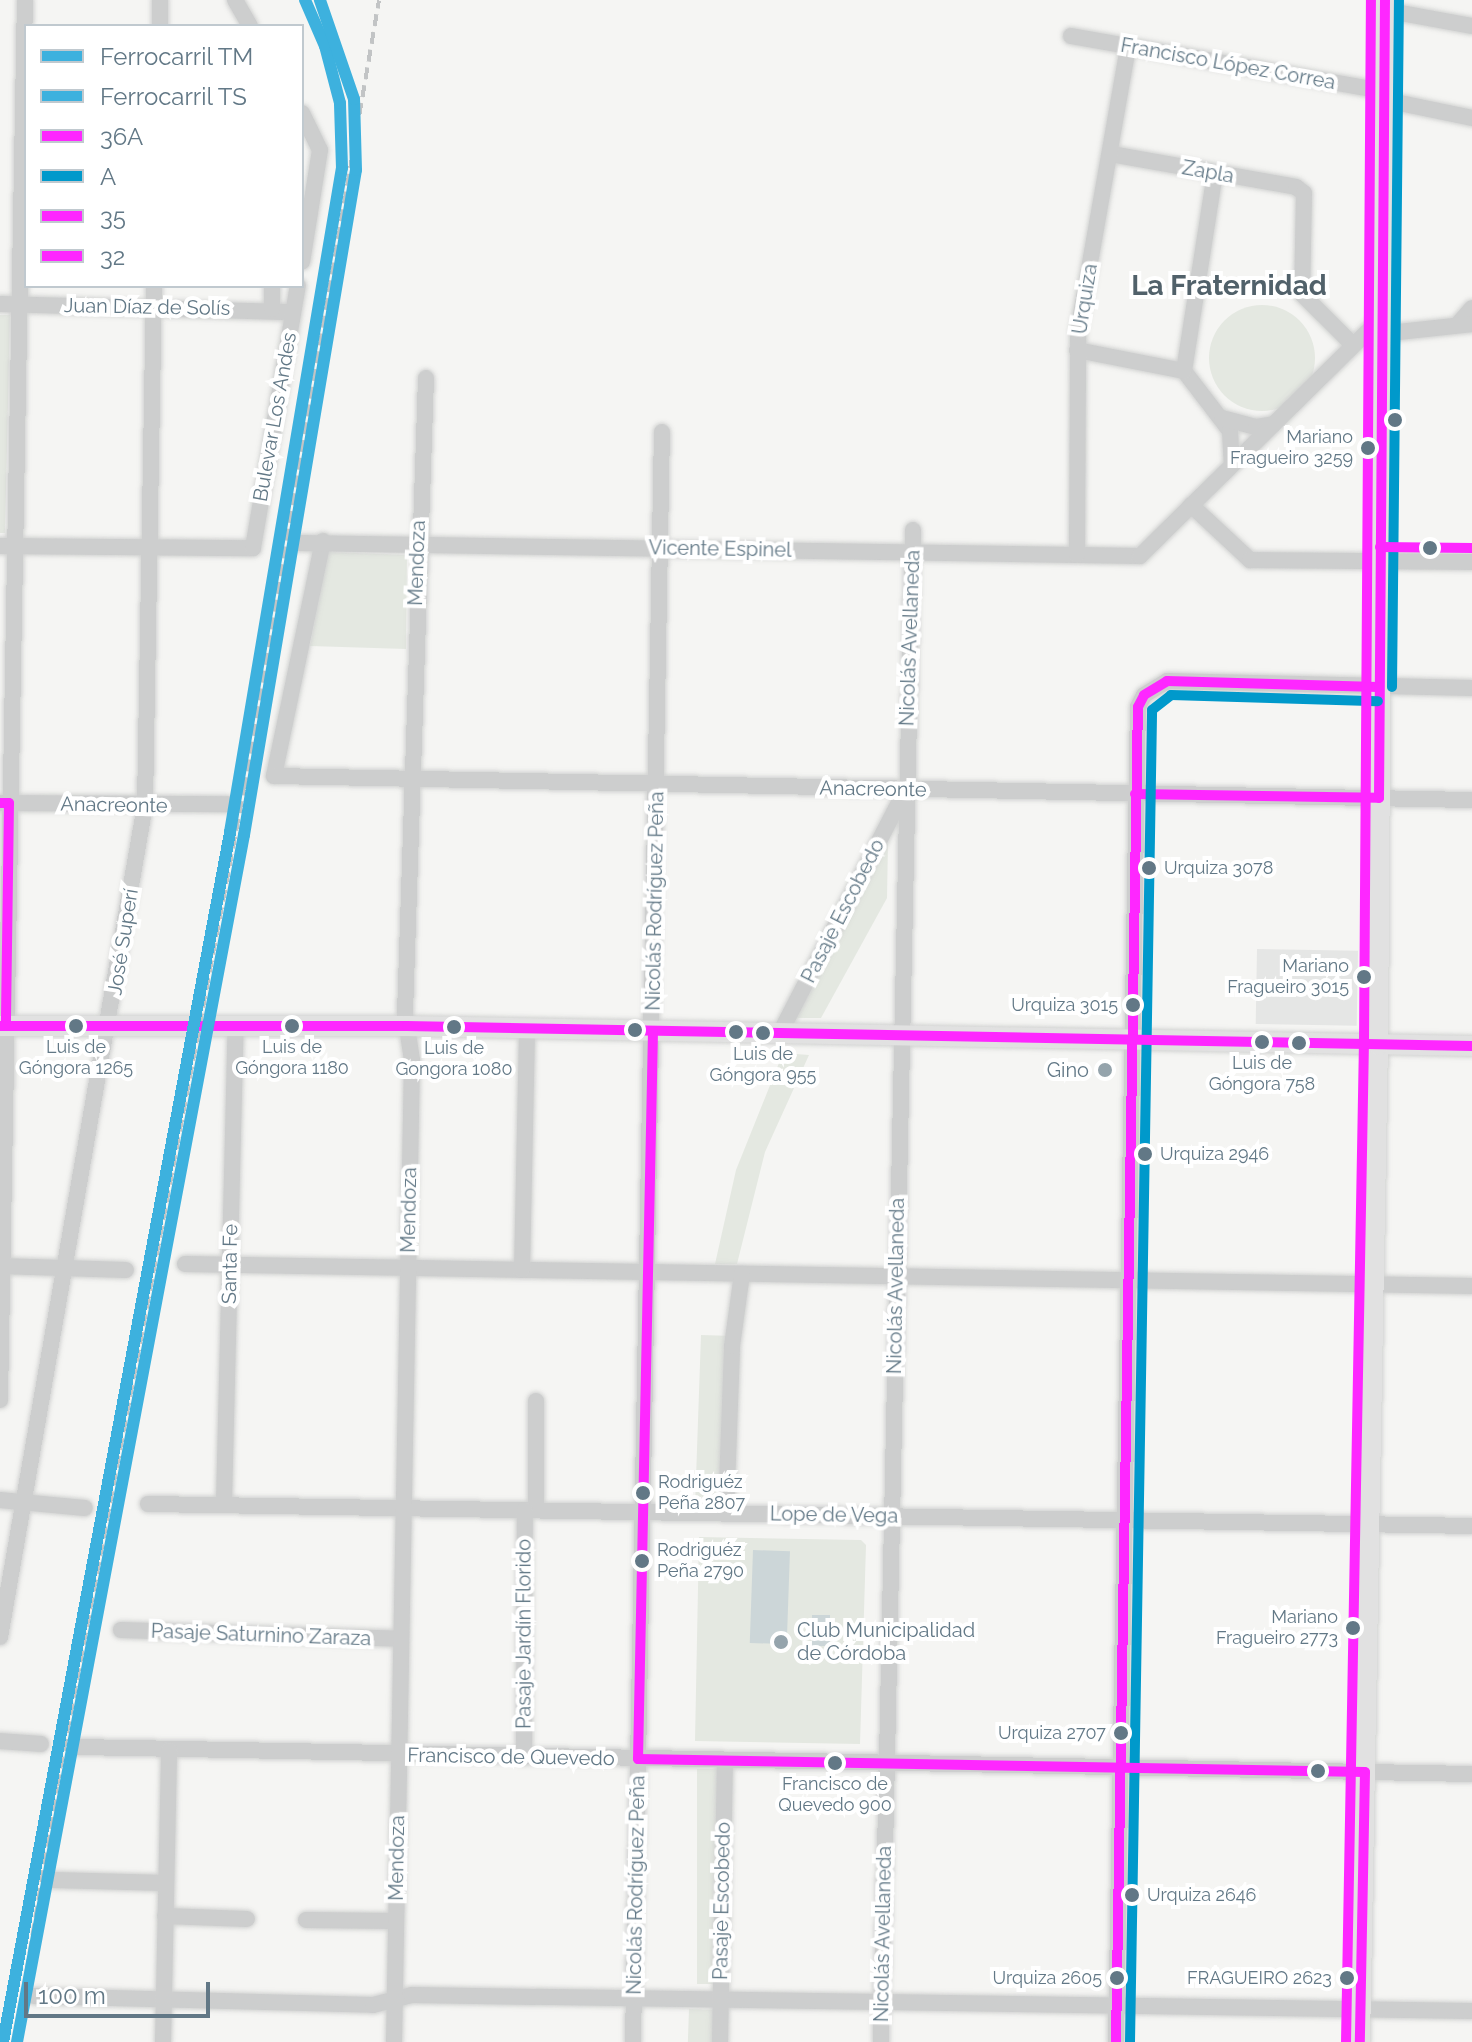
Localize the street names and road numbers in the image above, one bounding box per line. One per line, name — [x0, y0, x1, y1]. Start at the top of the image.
street label: Francisco López Correa — [1119, 33, 1337, 95]
street label: Zapla — [1180, 156, 1236, 188]
street label: Urquiza — [1068, 262, 1102, 336]
street label: Juan Díaz de Solís — [64, 294, 230, 320]
street label: Bulevar Los Andes — [248, 330, 302, 504]
street label: Mendoza — [404, 520, 430, 606]
street label: Vicente Espinel — [648, 536, 792, 562]
street label: Nicolás Avellaneda — [895, 549, 925, 727]
street label: Anacreonte — [819, 776, 927, 802]
street label: Nicolás Rodríguez Peña — [641, 791, 669, 1011]
street label: Anacreonte — [60, 792, 168, 818]
street label: Pasaje Escobedo — [796, 835, 890, 987]
street label: José Superí — [103, 887, 143, 997]
street label: Mendoza — [396, 1167, 422, 1253]
street label: Nicolás Avellaneda — [882, 1197, 910, 1375]
street label: Santa Fe — [217, 1224, 243, 1304]
street label: Lope de Vega — [769, 1502, 899, 1528]
street label: Pasaje Jardín Florido — [512, 1539, 536, 1729]
street label: Pasaje Saturnino Zaraza — [150, 1619, 372, 1651]
street label: Francisco de Quevedo — [407, 1743, 615, 1771]
street label: Nicolás Rodríguez Peña — [622, 1775, 650, 1995]
street label: Mendoza — [384, 1815, 410, 1901]
street label: Pasaje Escobedo — [709, 1822, 735, 1980]
street label: Nicolás Avellaneda — [869, 1845, 897, 2023]

